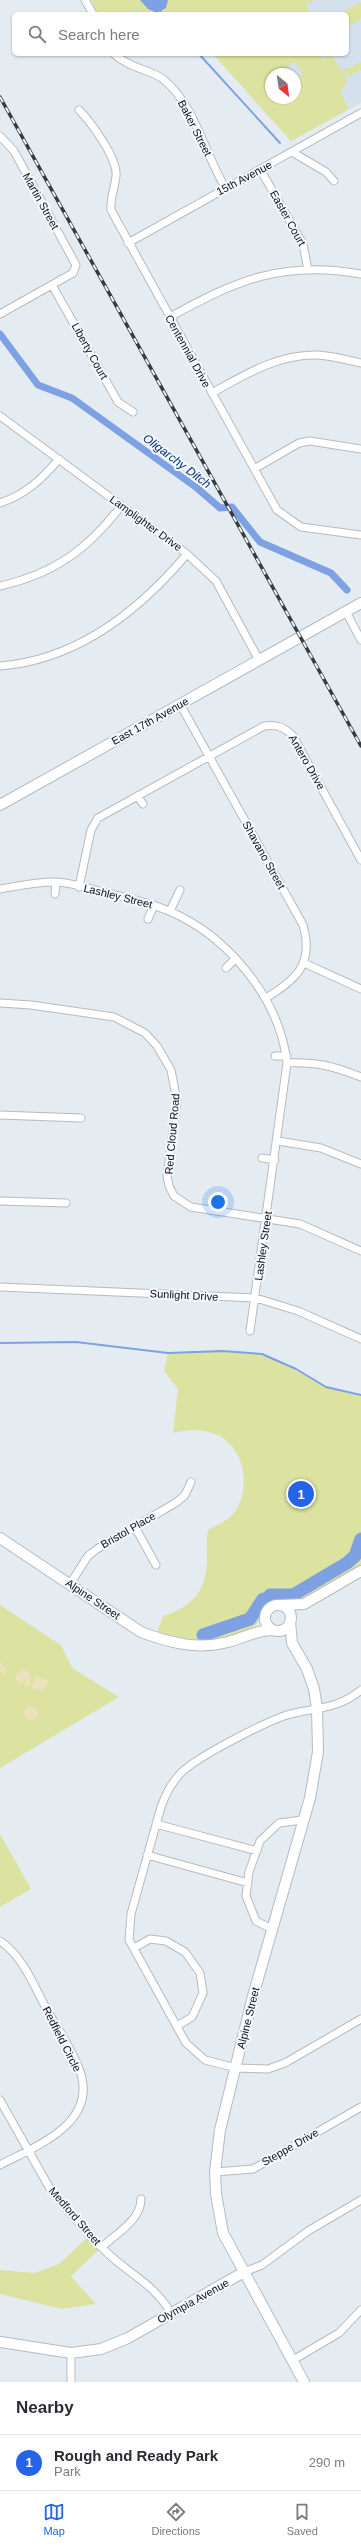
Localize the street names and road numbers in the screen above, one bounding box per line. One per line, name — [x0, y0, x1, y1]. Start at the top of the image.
street label: Baker Street — [176, 98, 214, 158]
street label: 15th Avenue — [214, 158, 274, 198]
street label: Martin Street — [20, 171, 62, 231]
street label: Easter Court — [268, 188, 308, 248]
street label: Centennial Drive — [163, 313, 213, 389]
street label: Liberty Court — [69, 321, 111, 381]
street label: Lamplighter Drive — [108, 493, 184, 553]
street label: East 17th Avenue — [109, 695, 191, 747]
street label: Antero Drive — [287, 733, 327, 791]
street label: Shavano Street — [240, 819, 288, 891]
street label: Lashley Street — [82, 882, 154, 910]
street label: Red Cloud Road — [162, 1093, 182, 1175]
street label: Lashley Street — [252, 1210, 274, 1282]
street label: Sunlight Drive — [149, 1287, 219, 1303]
street label: Bristol Place — [99, 1510, 157, 1550]
street label: Alpine Street — [64, 1576, 122, 1622]
street label: Alpine Street — [235, 1986, 261, 2050]
street label: Redfield Circle — [40, 2004, 84, 2074]
street label: Steppe Drive — [259, 2126, 321, 2168]
street label: Medford Street — [47, 2185, 103, 2247]
street label: Olympia Avenue — [155, 2276, 231, 2326]

